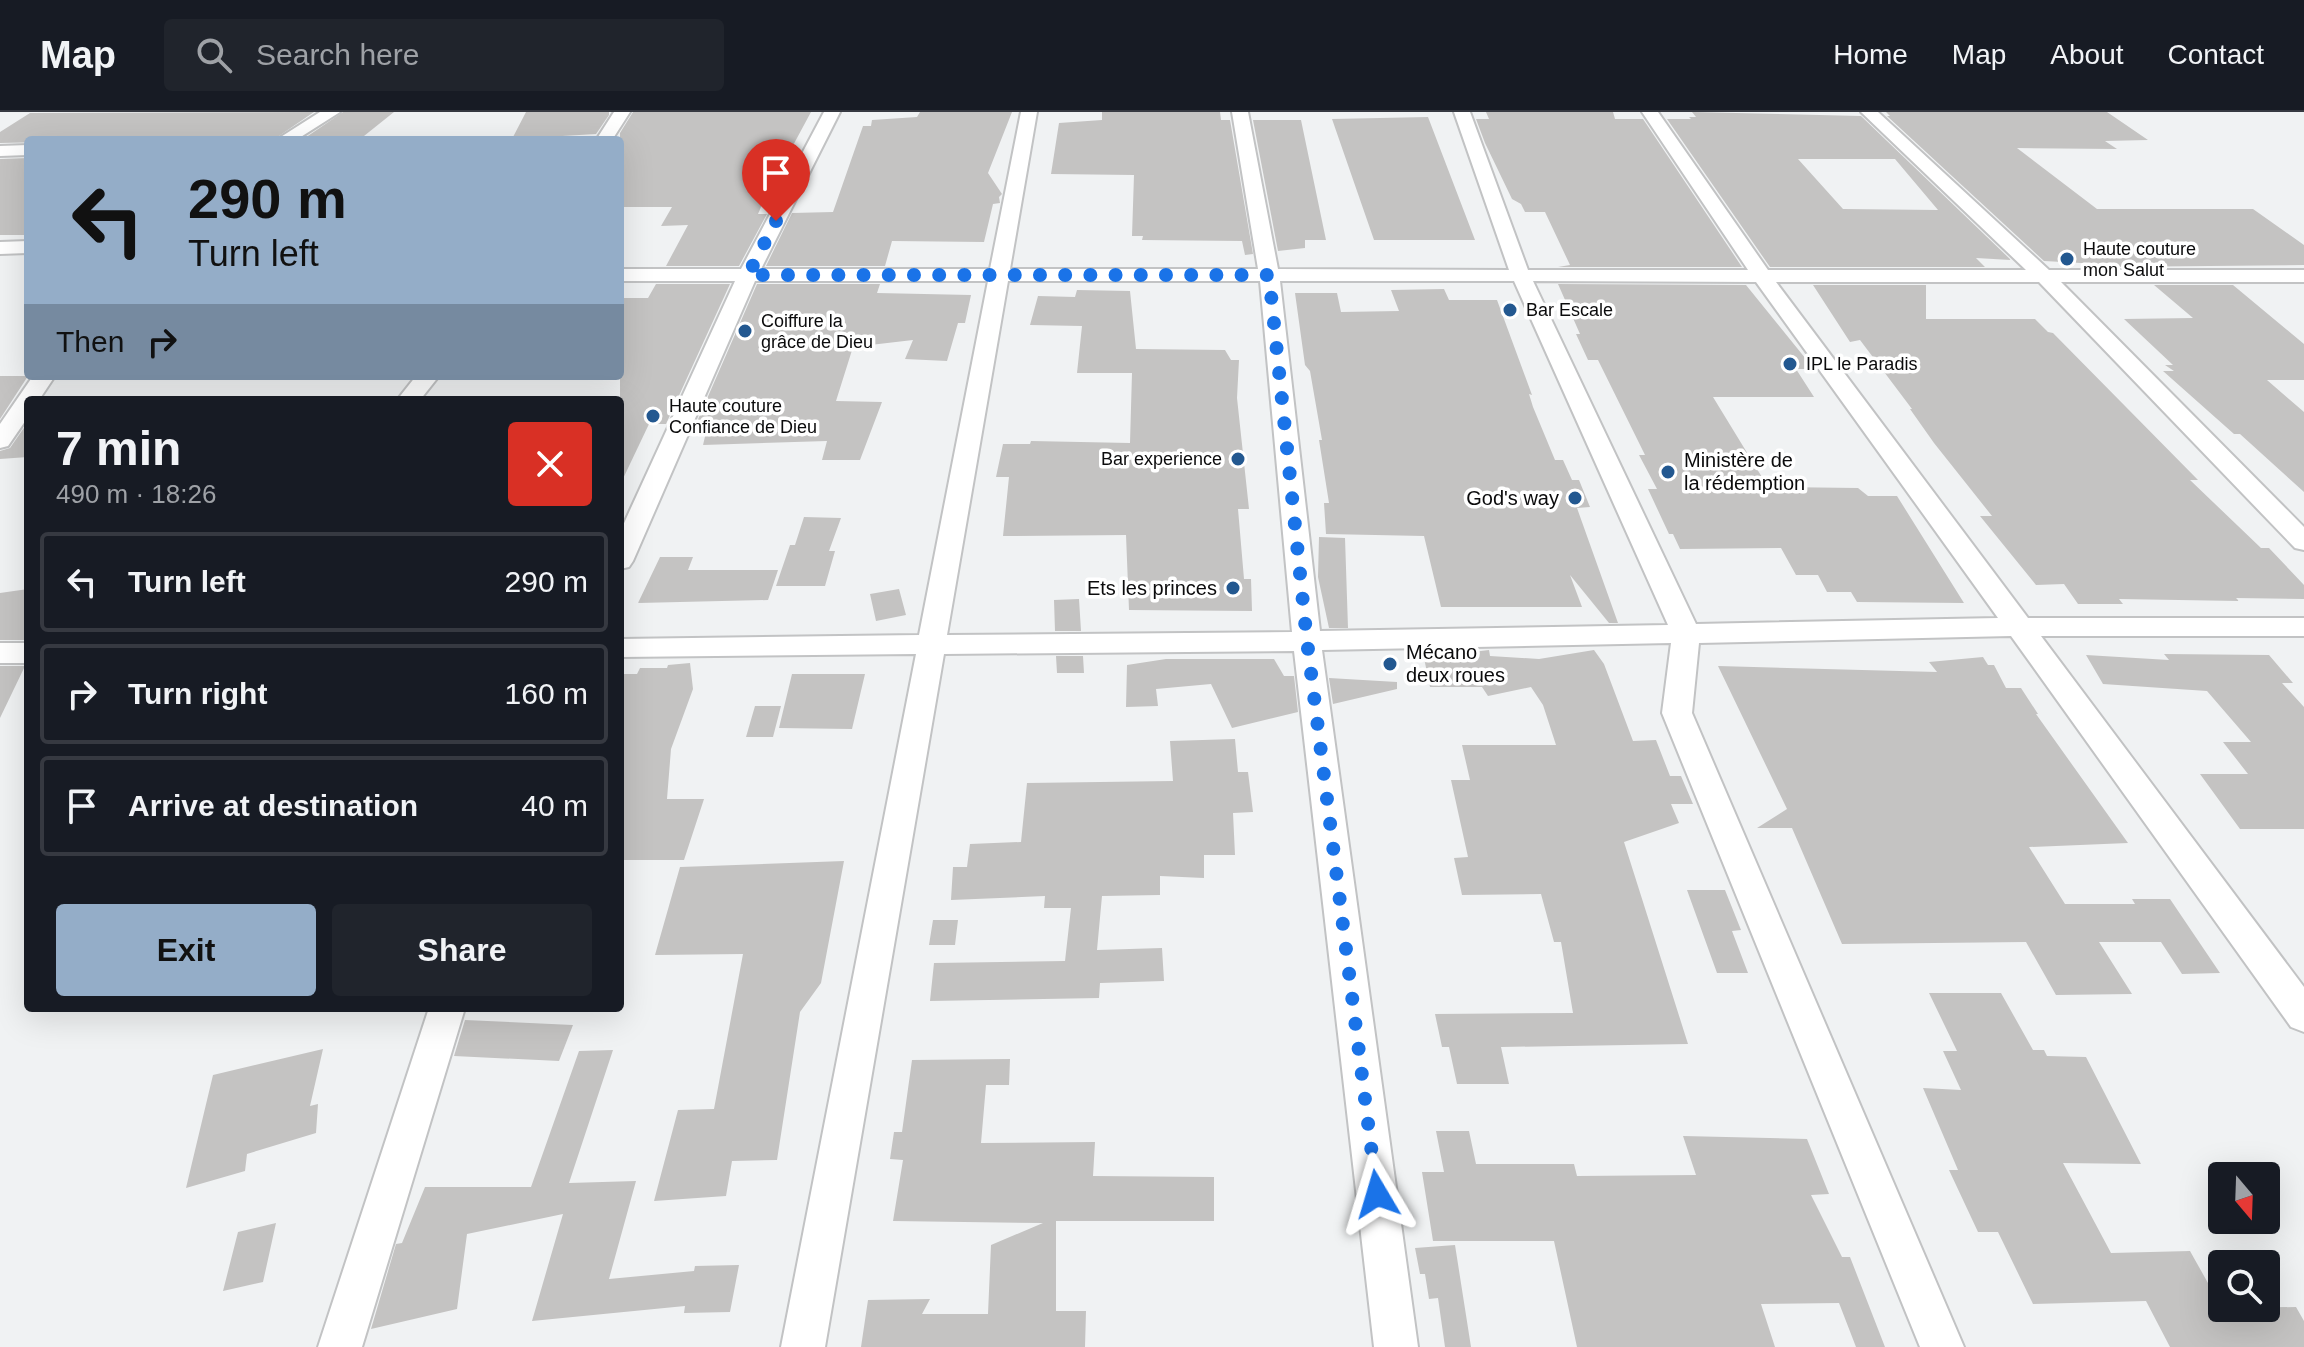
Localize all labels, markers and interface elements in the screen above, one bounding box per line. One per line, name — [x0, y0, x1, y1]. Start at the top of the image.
search box — [164, 19, 724, 91]
icon: search — [192, 33, 236, 77]
text: Map — [40, 34, 116, 76]
text: Search here — [256, 38, 419, 71]
text: Home — [1833, 39, 1908, 70]
text: Map — [1952, 39, 2006, 70]
text: About — [2050, 39, 2124, 70]
text: Contact — [2168, 39, 2264, 70]
pin — [742, 139, 810, 221]
icon: arrive — [754, 151, 798, 195]
text: 290 m — [188, 167, 347, 230]
icon: left — [56, 168, 160, 272]
text: Turn left — [188, 233, 319, 274]
place label: Haute couture mon Salut — [2083, 239, 2196, 280]
marker: Haute couture mon Salut — [2058, 250, 2076, 268]
place label: Bar Escale — [1526, 300, 1613, 320]
marker: Bar Escale — [1501, 301, 1519, 319]
place label: Coiffure la grâce de Dieu — [761, 311, 873, 352]
icon: right — [140, 320, 184, 364]
marker: Coiffure la grâce de Dieu — [736, 322, 754, 340]
text: Then — [56, 325, 124, 358]
place label: IPL le Paradis — [1806, 354, 1917, 374]
marker: IPL le Paradis — [1781, 355, 1799, 373]
place label: Haute couture Confiance de Dieu — [669, 396, 817, 437]
marker: Haute couture Confiance de Dieu — [644, 407, 662, 425]
text: 7 min — [56, 422, 181, 475]
button: close — [508, 422, 592, 506]
place label: Bar experience — [1101, 449, 1222, 469]
place label: Ministère de la rédemption — [1684, 449, 1805, 494]
marker: Bar experience — [1229, 450, 1247, 468]
marker: Ministère de la rédemption — [1659, 463, 1677, 481]
text: 490 m · 18:26 — [56, 479, 216, 509]
place label: God's way — [1466, 487, 1559, 509]
marker: God's way — [1566, 489, 1584, 507]
icon: left — [60, 560, 104, 604]
text: Turn left — [128, 565, 246, 598]
text: 290 m — [505, 565, 588, 598]
place label: Ets les princes — [1087, 577, 1217, 599]
marker: Ets les princes — [1224, 579, 1242, 597]
place label: Mécano deux roues — [1406, 641, 1505, 686]
marker: Mécano deux roues — [1381, 655, 1399, 673]
icon: right — [60, 672, 104, 716]
text: Turn right — [128, 677, 267, 710]
text: 160 m — [505, 677, 588, 710]
icon: arrive — [60, 784, 104, 828]
text: Arrive at destination — [128, 789, 418, 822]
text: 40 m — [521, 789, 588, 822]
button: Exit — [56, 904, 316, 996]
button: Share — [332, 904, 592, 996]
position arrow — [1335, 1152, 1419, 1236]
north arrow — [2208, 1162, 2280, 1234]
map controls — [2208, 1162, 2280, 1322]
button: search — [2208, 1250, 2280, 1322]

